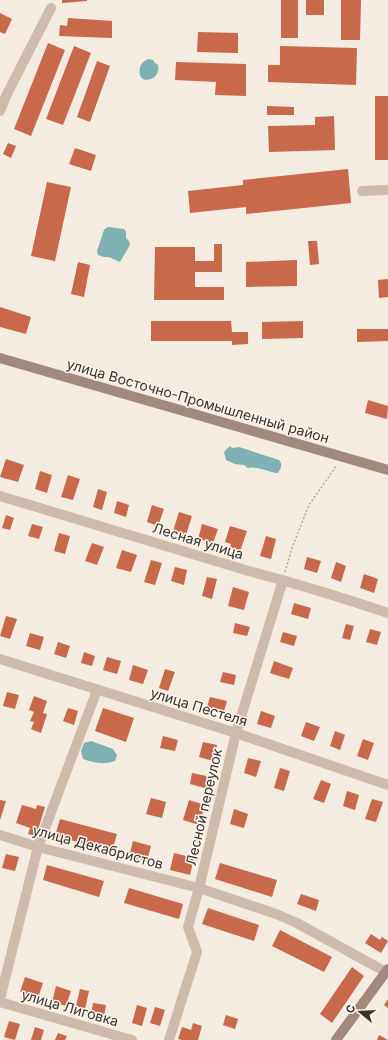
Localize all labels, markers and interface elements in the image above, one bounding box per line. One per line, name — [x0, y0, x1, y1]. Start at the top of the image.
street label: улица Восточно-Промышленный район — [65, 355, 331, 446]
street label: Лесная улица — [151, 519, 246, 562]
street label: улица Пестеля — [149, 684, 250, 729]
street label: Лесной переулок — [182, 746, 225, 867]
street label: улица Декабристов — [31, 821, 165, 872]
street label: улица Лиговка — [20, 986, 121, 1029]
north arrow — [340, 992, 380, 1032]
text: С — [343, 1003, 358, 1015]

